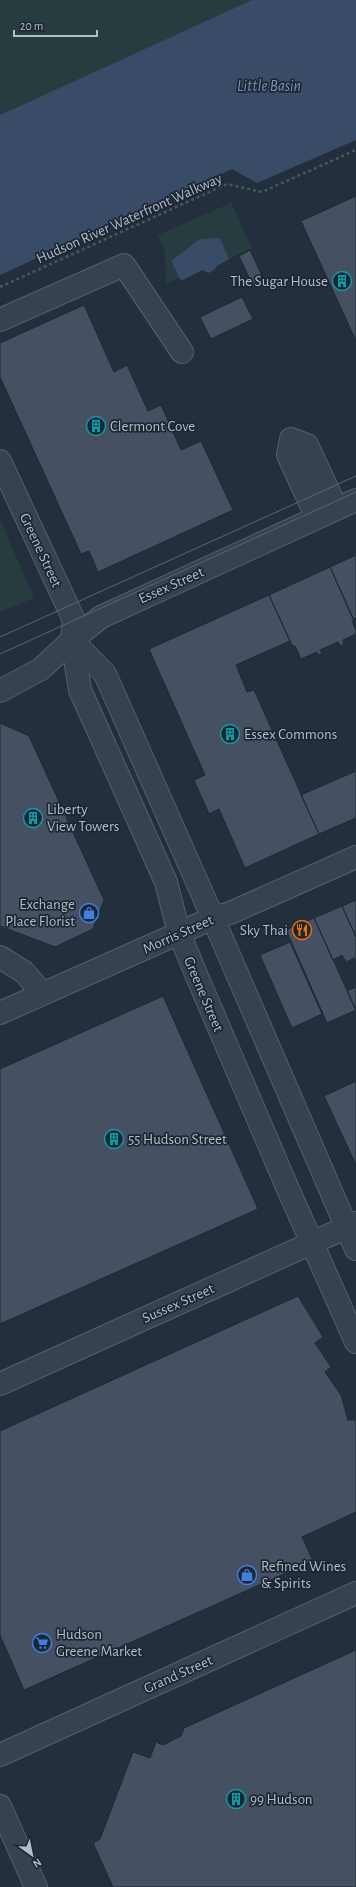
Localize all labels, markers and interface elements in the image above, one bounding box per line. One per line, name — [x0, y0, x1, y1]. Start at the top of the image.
scale bar — [14, 12, 97, 38]
text: 20 m — [20, 20, 43, 32]
water label: Little Basin — [237, 78, 301, 94]
street label: Hudson River Waterfront Walkway — [34, 170, 225, 266]
building icon: The Sugar House — [331, 270, 353, 292]
place label: The Sugar House — [230, 274, 328, 289]
building icon: Clermont Cove — [85, 415, 107, 437]
place label: Clermont Cove — [110, 419, 195, 434]
street label: Greene Street — [17, 511, 64, 590]
street label: Essex Street — [136, 564, 206, 606]
building icon: Essex Commons — [219, 723, 241, 745]
place label: Essex Commons — [244, 727, 337, 742]
place label: Liberty View Towers — [47, 802, 119, 834]
building icon: Liberty View Towers — [22, 807, 44, 829]
place label: Exchange Place Florist — [5, 897, 75, 929]
shop icon: Exchange Place Florist — [78, 902, 100, 924]
street label: Morris Street — [141, 912, 216, 957]
restaurant icon: Sky Thai — [291, 919, 313, 941]
place label: Sky Thai — [240, 923, 288, 938]
street label: Greene Street — [181, 955, 226, 1034]
building icon: 55 Hudson Street — [103, 1128, 125, 1150]
place label: 55 Hudson Street — [128, 1132, 227, 1147]
street label: Sussex Street — [140, 1281, 217, 1326]
place label: Refined Wines & Spirits — [261, 1559, 346, 1591]
shop icon: Refined Wines & Spirits — [236, 1564, 258, 1586]
place label: Hudson Greene Market — [56, 1627, 142, 1659]
supermarket icon: Hudson Greene Market — [31, 1632, 53, 1654]
street label: Grand Street — [142, 1653, 215, 1696]
building icon: 99 Hudson — [225, 1788, 247, 1810]
place label: 99 Hudson — [250, 1792, 313, 1807]
north arrow — [12, 1835, 52, 1875]
text: N — [31, 1856, 43, 1870]

